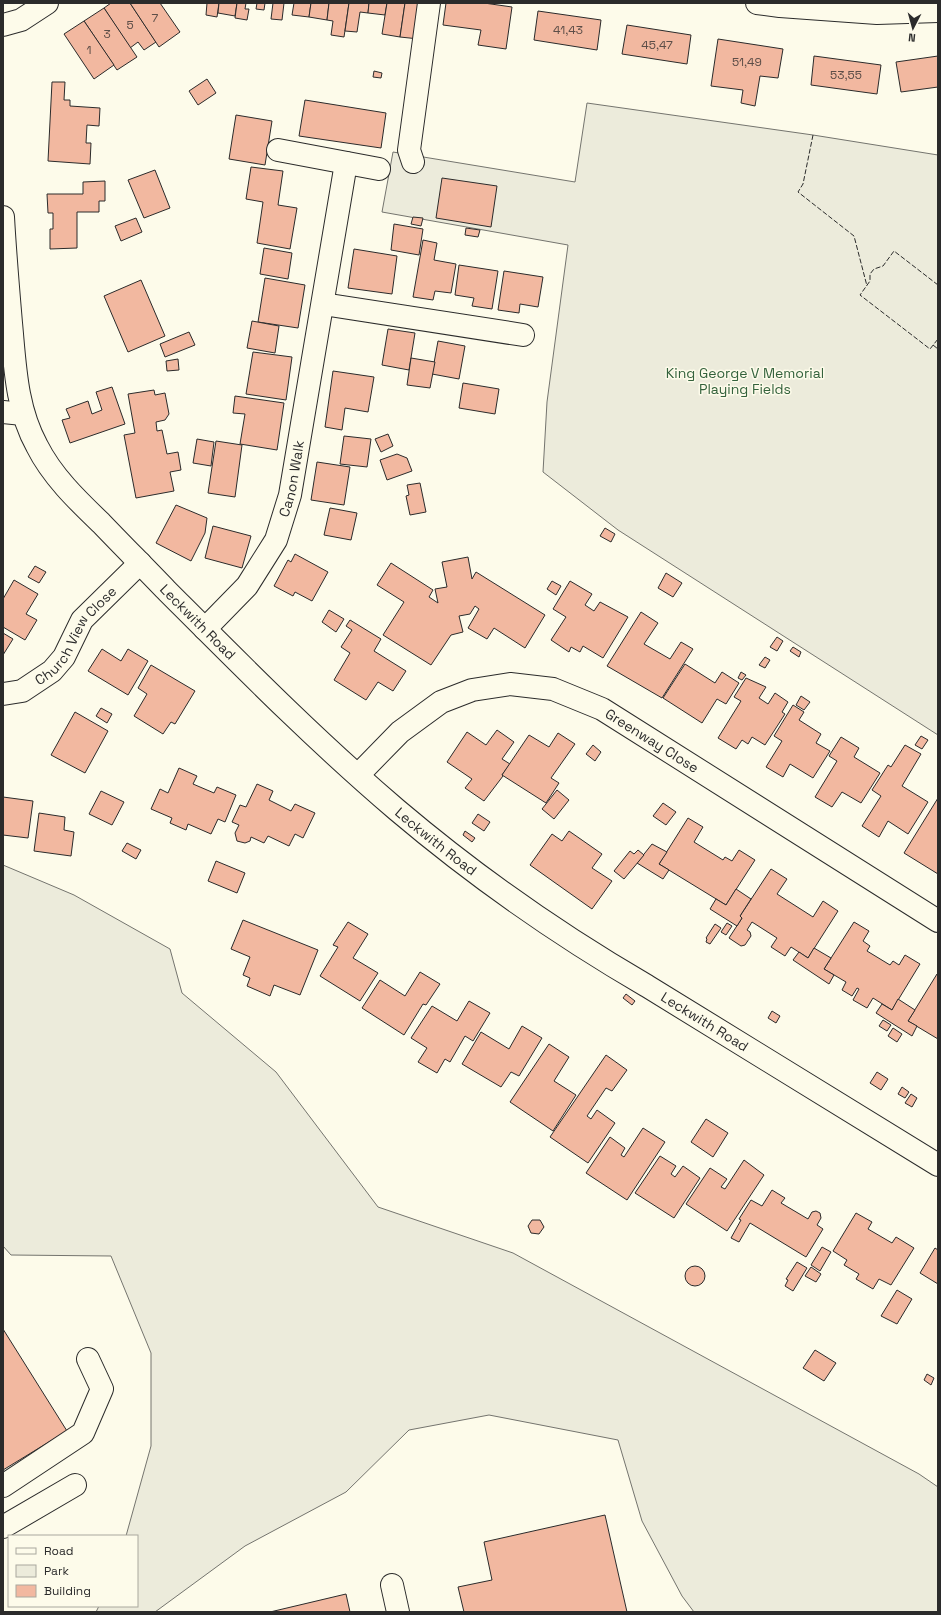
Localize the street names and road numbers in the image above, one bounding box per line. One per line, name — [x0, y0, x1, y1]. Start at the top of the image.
street label: Canon Walk — [275, 439, 308, 519]
street label: Leckwith Road — [156, 580, 239, 663]
street label: Church View Close — [31, 582, 120, 689]
street label: Greenway Close — [602, 704, 702, 777]
street label: Leckwith Road — [391, 803, 480, 879]
street label: Leckwith Road — [658, 988, 752, 1055]

